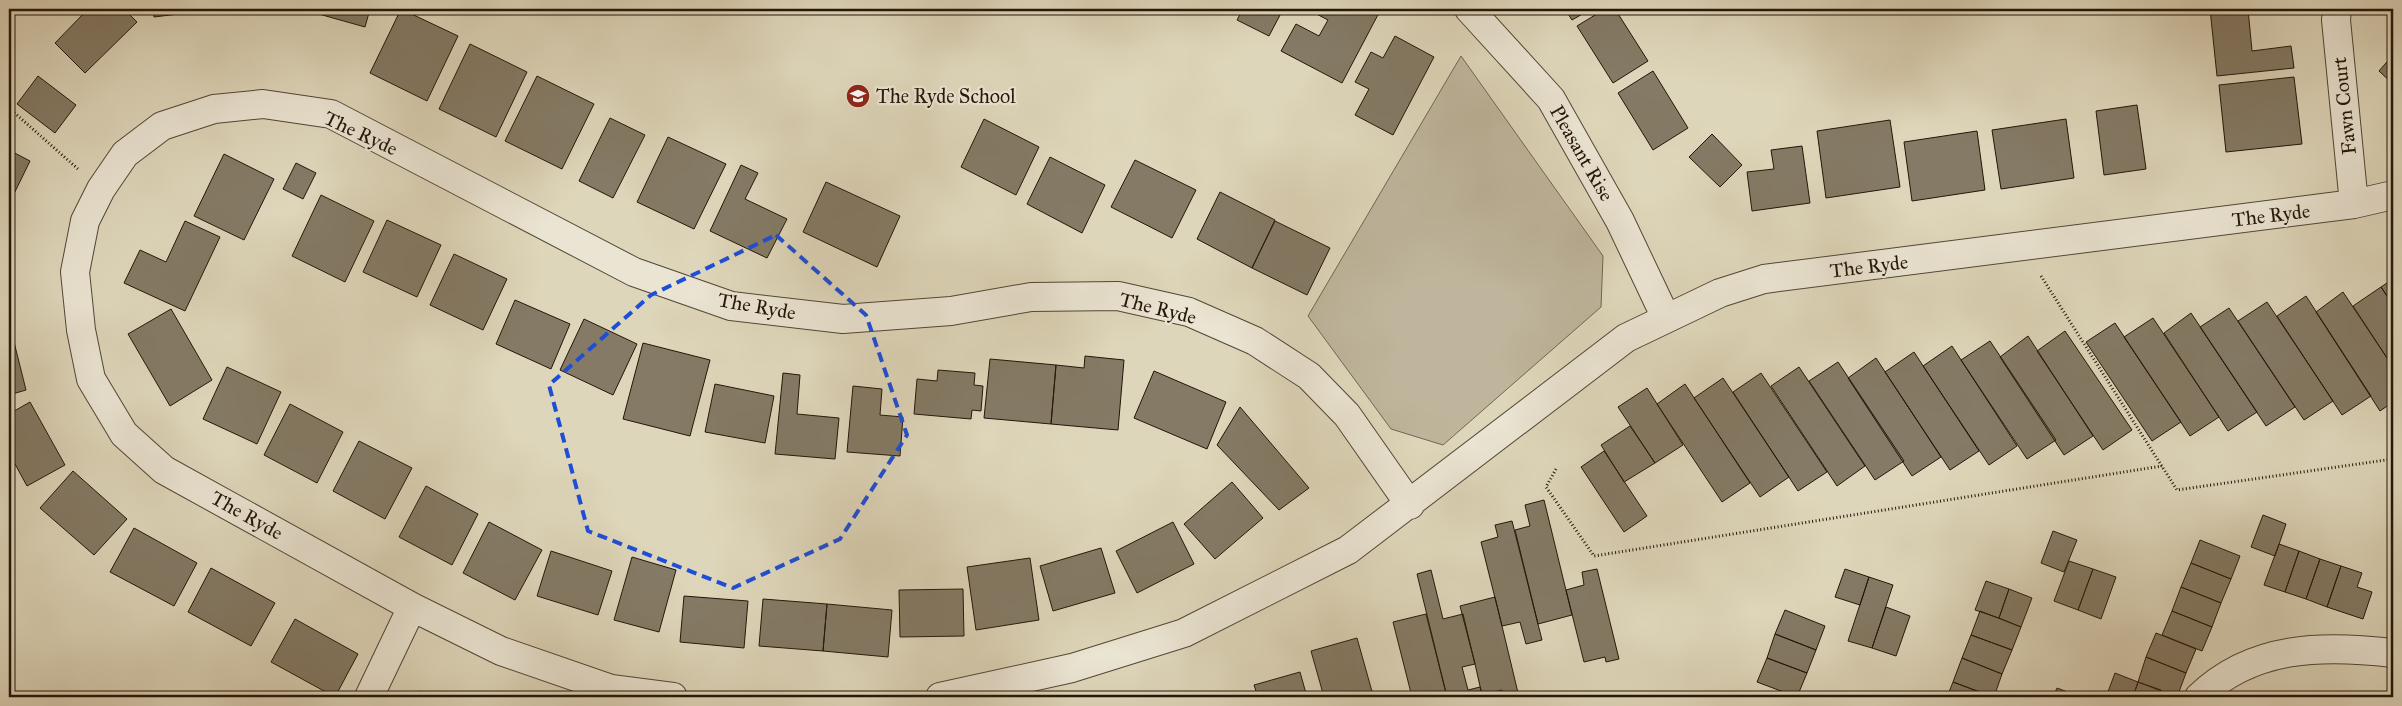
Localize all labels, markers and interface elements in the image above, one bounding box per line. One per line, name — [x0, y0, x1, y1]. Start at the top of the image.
street label: Fawn Court — [2327, 56, 2361, 156]
school or university icon: The Ryde School — [845, 83, 871, 109]
place label: The Ryde School — [876, 84, 1016, 108]
street label: Pleasant Rise — [1545, 101, 1619, 205]
street label: The Ryde — [320, 106, 402, 160]
street label: The Ryde — [2231, 198, 2311, 232]
street label: The Ryde — [1829, 249, 1909, 283]
street label: The Ryde — [716, 287, 798, 325]
street label: The Ryde — [1117, 287, 1199, 329]
street label: The Ryde — [207, 485, 287, 545]

